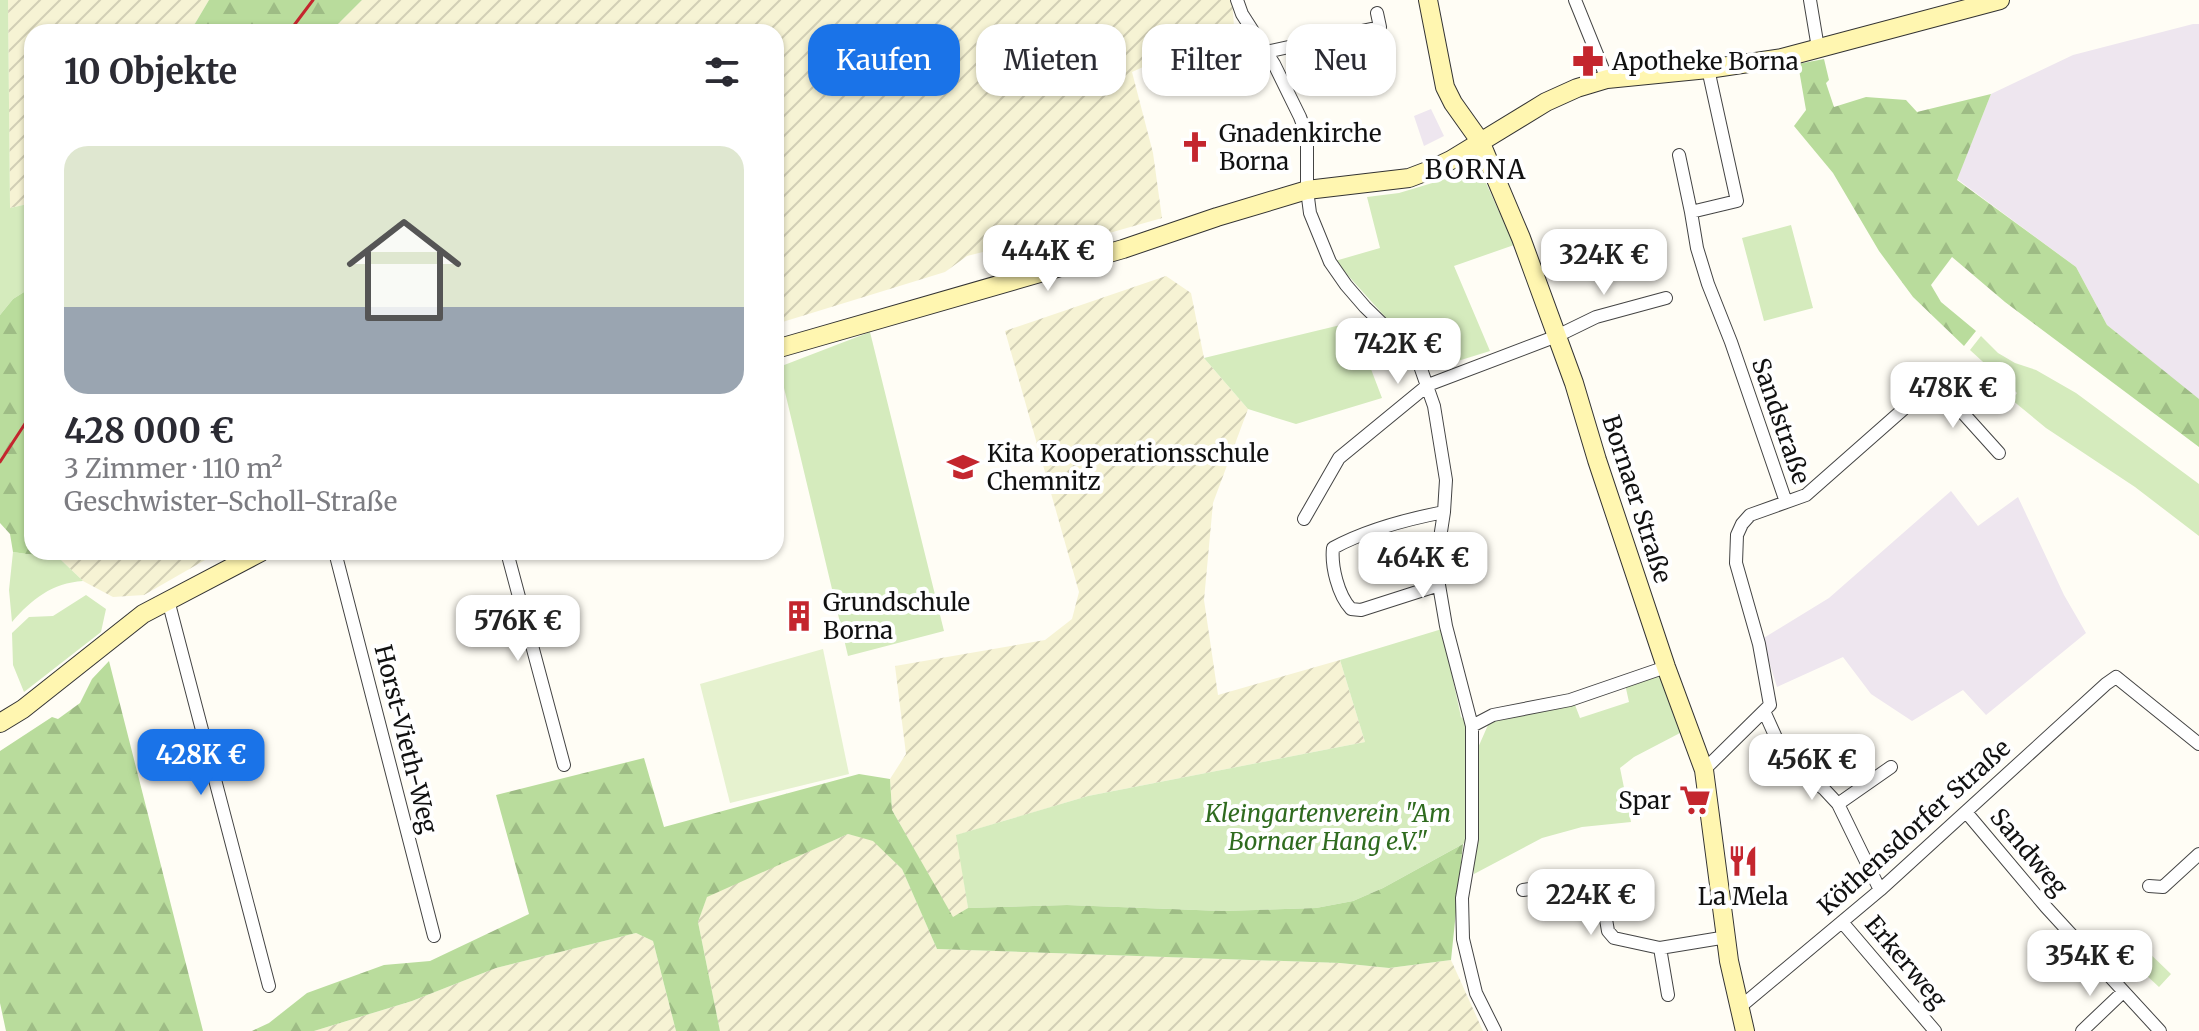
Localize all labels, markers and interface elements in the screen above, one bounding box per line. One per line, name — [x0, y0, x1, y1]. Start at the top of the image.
chip: Kaufen — [808, 24, 960, 96]
chip: Mieten — [976, 24, 1126, 96]
chip: Filter — [1142, 24, 1270, 96]
chip: Neu — [1286, 24, 1396, 96]
pharmacy icon: Apotheke Borna — [1571, 44, 1605, 78]
place label: Apotheke Borna — [1611, 46, 1799, 77]
icon: filters — [700, 50, 744, 94]
text: 10 Objekte — [64, 51, 237, 93]
place label: Gnadenkirche Borna — [1219, 118, 1381, 177]
church icon: Gnadenkirche Borna — [1178, 130, 1212, 164]
district label: BORNA — [1425, 153, 1527, 186]
icon: home — [332, 198, 476, 342]
pin: 444K € — [983, 225, 1113, 293]
pin: 324K € — [1539, 229, 1669, 297]
text: 444K € — [1001, 234, 1095, 267]
text: 324K € — [1559, 238, 1649, 271]
pin: 742K € — [1333, 318, 1463, 386]
text: 742K € — [1354, 327, 1442, 360]
street label: Sandstraße — [1745, 354, 1817, 488]
pin: 478K € — [1888, 362, 2018, 430]
text: 478K € — [1908, 371, 1998, 404]
text: 428 000 € — [64, 410, 234, 452]
street label: Bornaer Straße — [1595, 411, 1679, 587]
place label: Kita Kooperationsschule Chemnitz — [987, 438, 1269, 497]
school or university icon: Kita Kooperationsschule Chemnitz — [946, 450, 980, 484]
text: 3 Zimmer · 110 m² — [64, 452, 282, 485]
text: Geschwister-Scholl-Straße — [64, 485, 397, 518]
pin: 464K € — [1358, 532, 1488, 600]
text: 464K € — [1376, 541, 1470, 574]
place label: Grundschule Borna — [823, 587, 970, 646]
pin: 576K € — [453, 595, 583, 663]
building icon: Grundschule Borna — [782, 599, 816, 633]
text: 576K € — [474, 604, 562, 637]
street label: Horst-Vieth-Weg — [368, 641, 445, 837]
pin: 428K € — [136, 729, 266, 797]
street label: Köthensdorfer Straße — [1811, 732, 2017, 922]
pin: 456K € — [1747, 734, 1877, 802]
text: 428K € — [155, 738, 247, 771]
text: 456K € — [1767, 743, 1857, 776]
supermarket icon: Spar — [1678, 783, 1712, 817]
place label: Spar — [1618, 785, 1671, 816]
park label: Kleingartenverein "Am Bornaer Hang e.V." — [1204, 798, 1451, 857]
street label: Sandweg — [1983, 802, 2075, 903]
restaurant icon: La Mela — [1726, 844, 1760, 878]
pin: 224K € — [1526, 869, 1656, 937]
text: 224K € — [1546, 878, 1636, 911]
place label: La Mela — [1698, 881, 1788, 912]
street label: Erkerweg — [1858, 909, 1954, 1015]
pin: 354K € — [2025, 930, 2155, 998]
text: 354K € — [2045, 939, 2135, 972]

